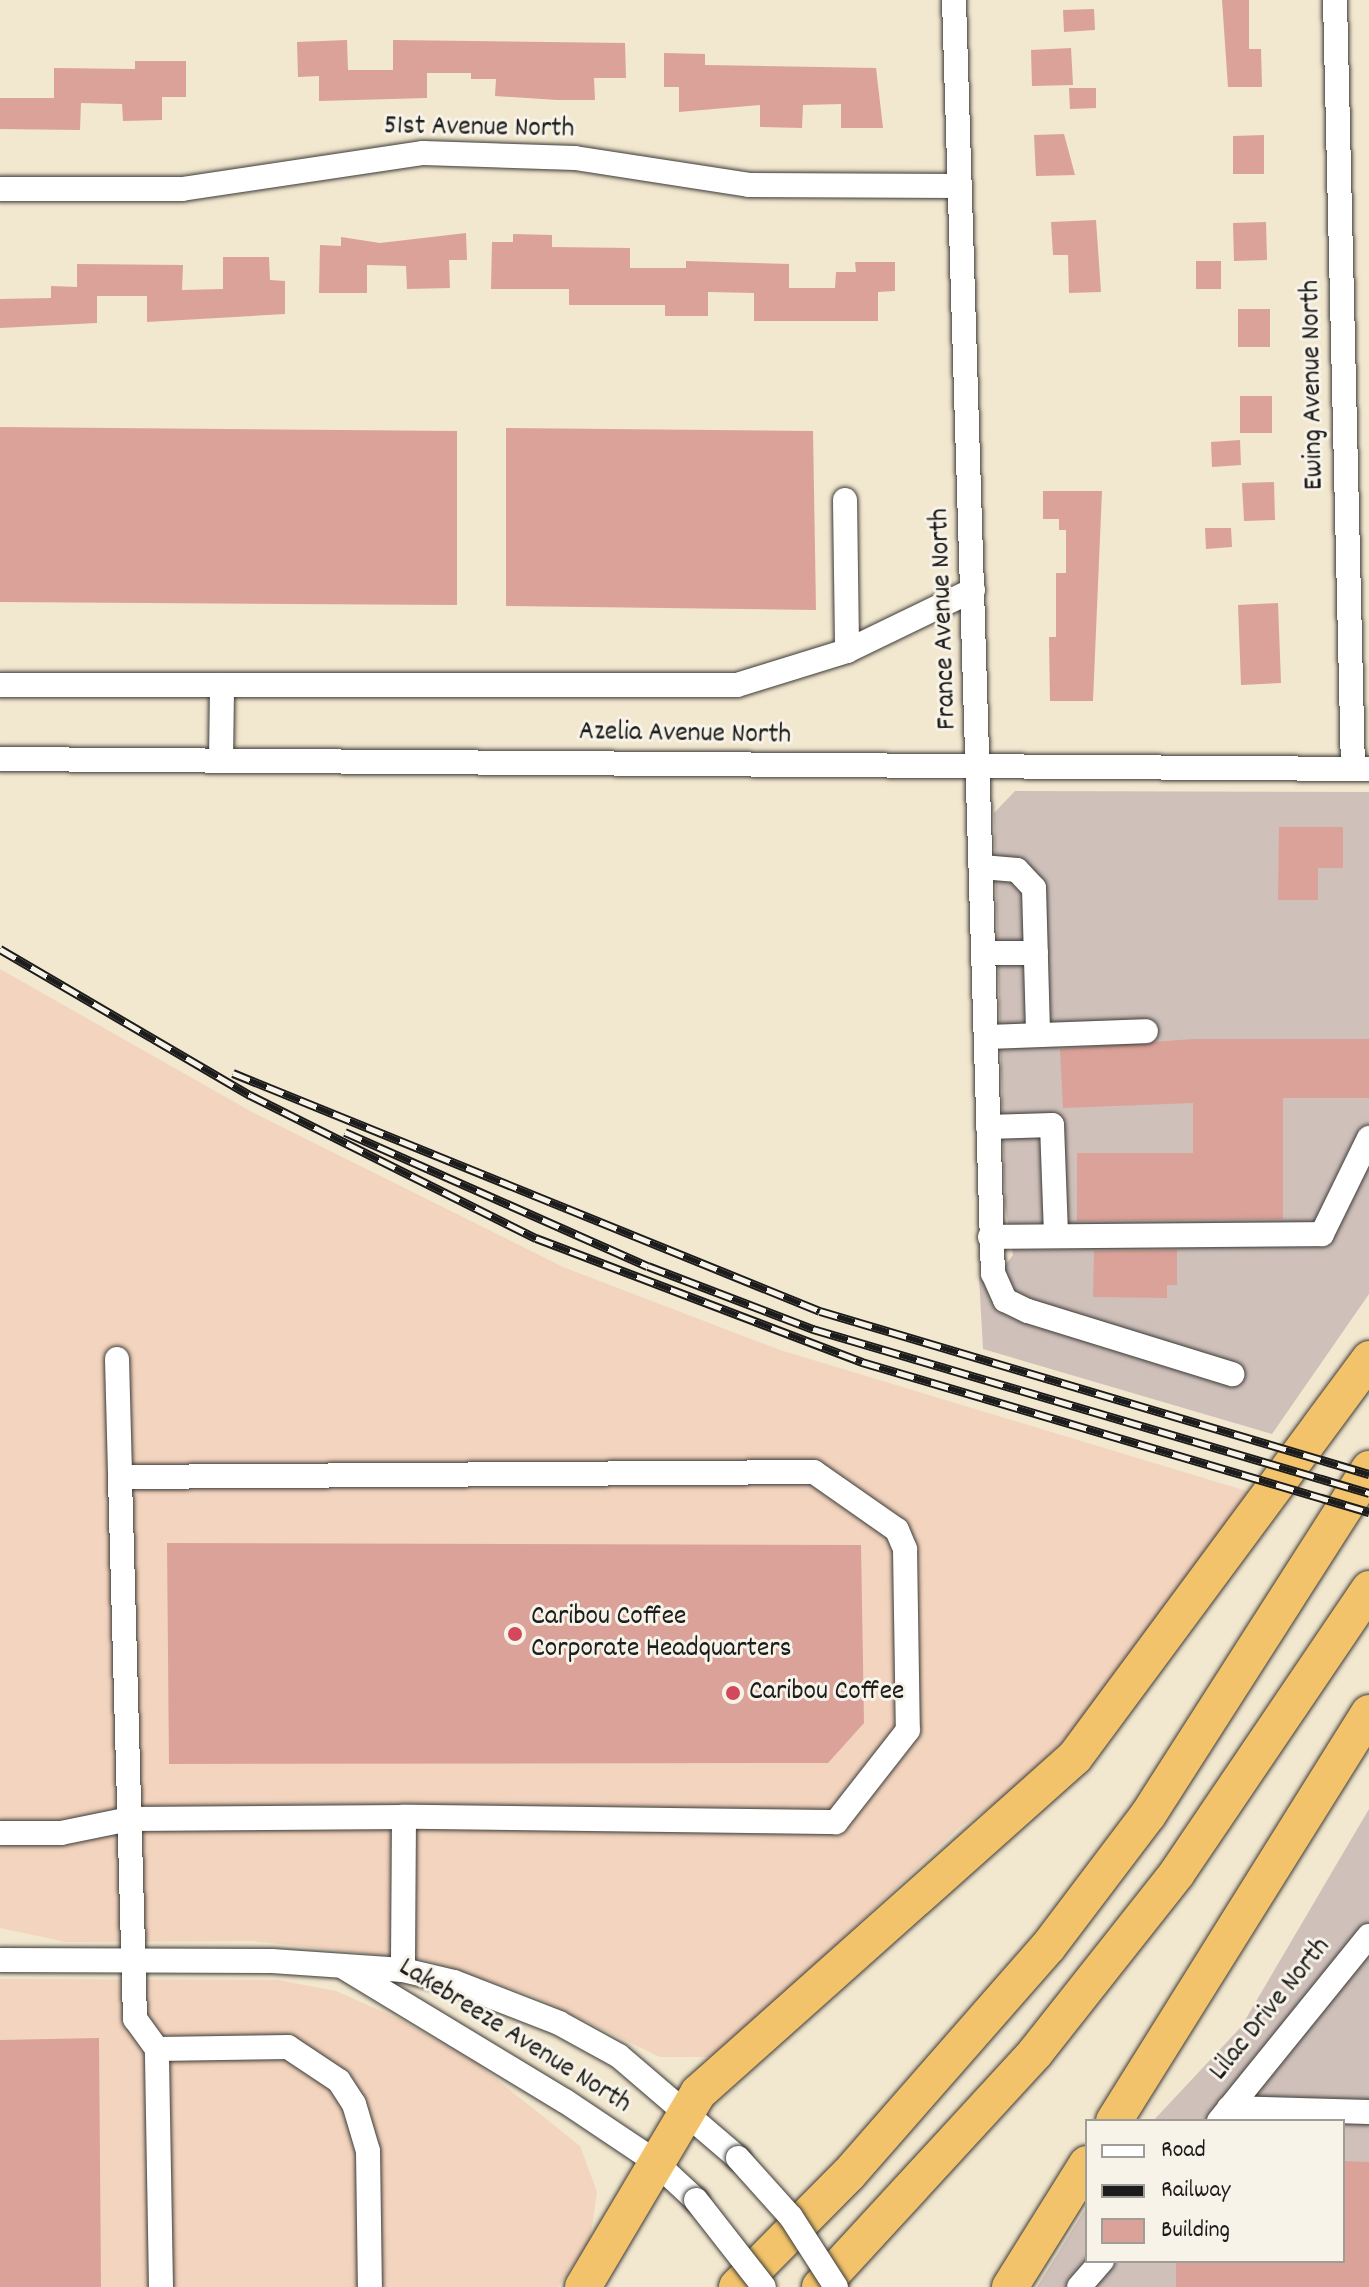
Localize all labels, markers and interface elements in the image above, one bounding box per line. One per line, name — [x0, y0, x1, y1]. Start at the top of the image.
street label: 51st Avenue North — [383, 111, 575, 147]
street label: Ewing Avenue North — [1295, 280, 1333, 490]
street label: France Avenue North — [924, 508, 966, 730]
street label: Azelia Avenue North — [579, 716, 791, 754]
place label: Caribou Coffee Corporate Headquarters — [531, 1601, 791, 1667]
marker: Caribou Coffee Corporate Headquarters — [506, 1625, 524, 1643]
place label: Caribou Coffee — [749, 1676, 904, 1710]
marker: Caribou Coffee — [724, 1684, 742, 1702]
street label: Lilac Drive North — [1203, 1932, 1339, 2088]
street label: Lakebreeze Avenue North — [392, 1952, 636, 2122]
legend — [1085, 2119, 1345, 2263]
text: Road — [1161, 2134, 1206, 2168]
text: Railway — [1161, 2174, 1230, 2208]
text: Building — [1161, 2214, 1230, 2248]

